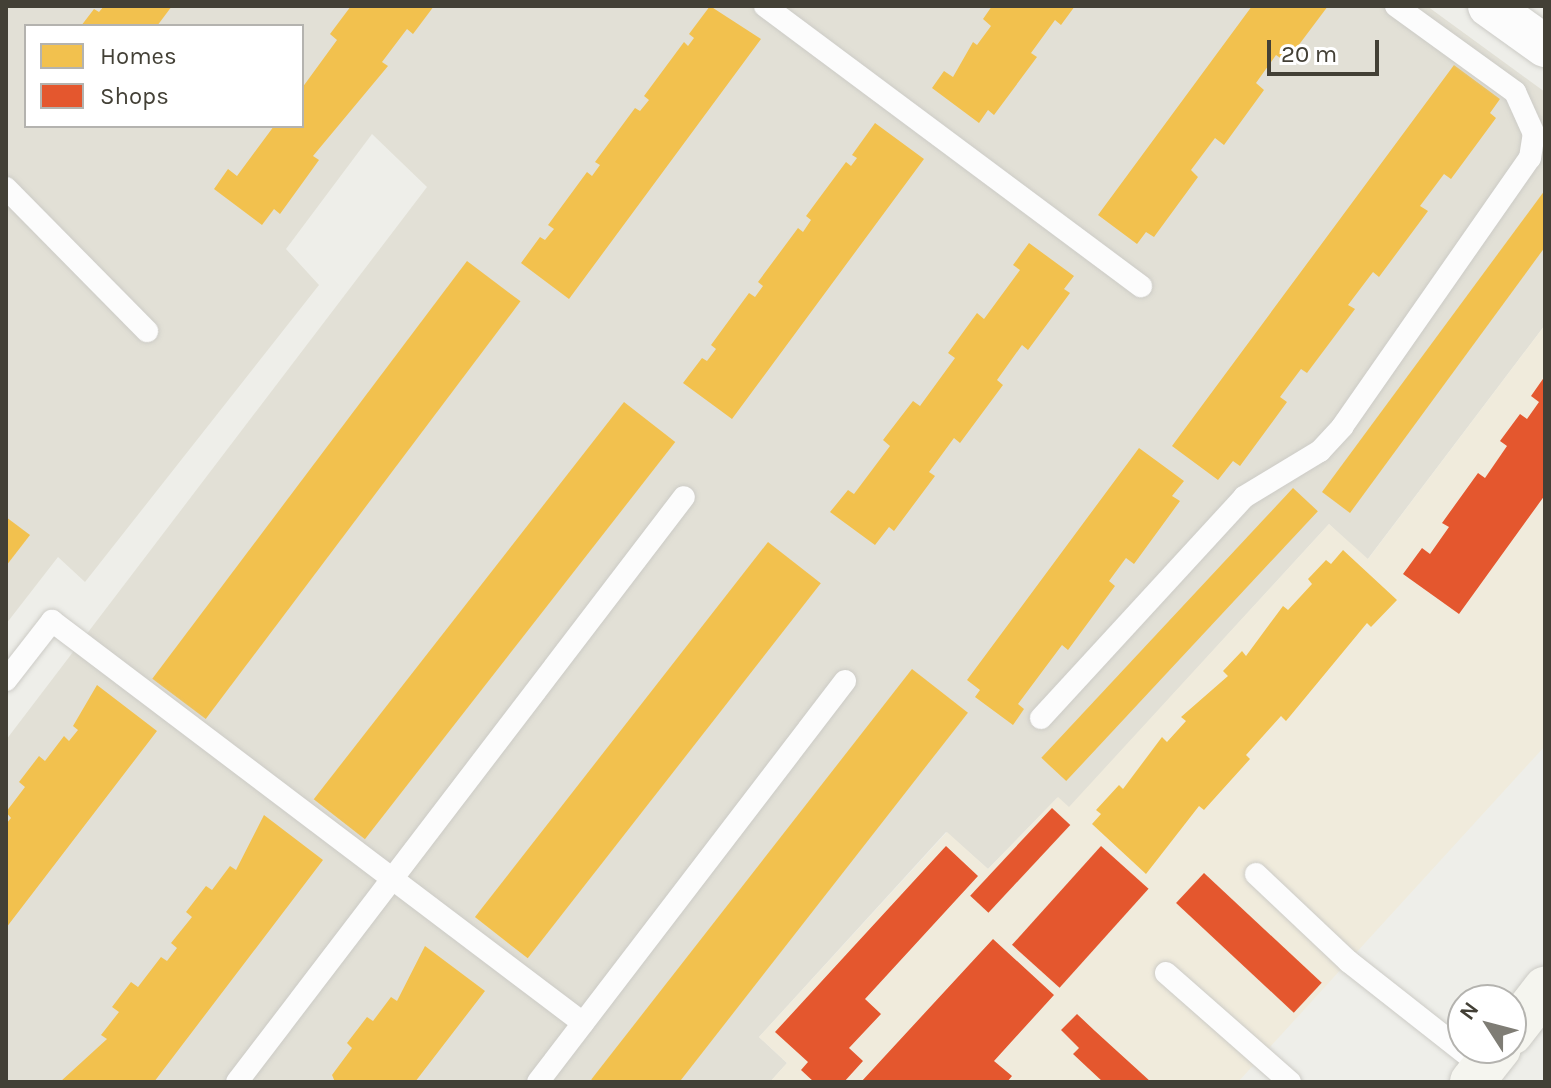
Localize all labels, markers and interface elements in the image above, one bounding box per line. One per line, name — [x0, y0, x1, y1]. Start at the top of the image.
legend — [24, 24, 304, 128]
scale bar — [1271, 24, 1383, 74]
text: 20 m — [1281, 40, 1337, 68]
text: Homes — [100, 42, 177, 70]
text: Shops — [100, 82, 169, 110]
north arrow — [1447, 984, 1527, 1064]
text: N — [1454, 997, 1484, 1025]

